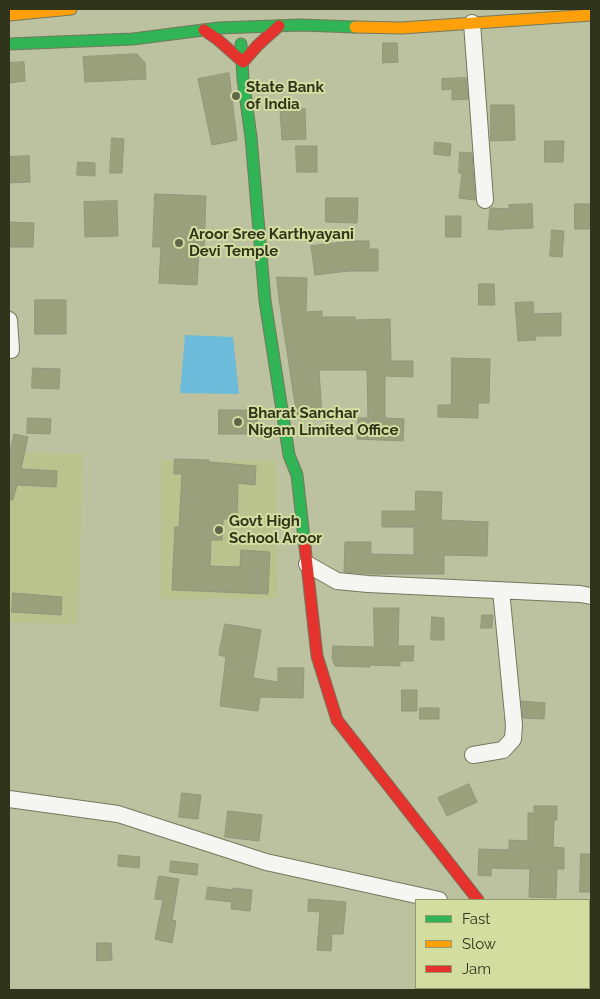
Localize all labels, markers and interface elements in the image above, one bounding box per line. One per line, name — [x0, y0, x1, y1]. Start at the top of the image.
place label: State Bank of India — [246, 78, 324, 113]
marker: State Bank of India — [230, 90, 242, 102]
place label: Aroor Sree Karthyayani Devi Temple — [189, 225, 354, 260]
marker: Aroor Sree Karthyayani Devi Temple — [173, 237, 185, 249]
place label: Bharat Sanchar Nigam Limited Office — [248, 404, 398, 439]
marker: Bharat Sanchar Nigam Limited Office — [232, 416, 244, 428]
place label: Govt High School Aroor — [229, 512, 322, 547]
marker: Govt High School Aroor — [213, 524, 225, 536]
legend — [415, 899, 590, 989]
text: Fast — [462, 910, 490, 928]
text: Slow — [462, 935, 496, 953]
text: Jam — [462, 960, 491, 978]

